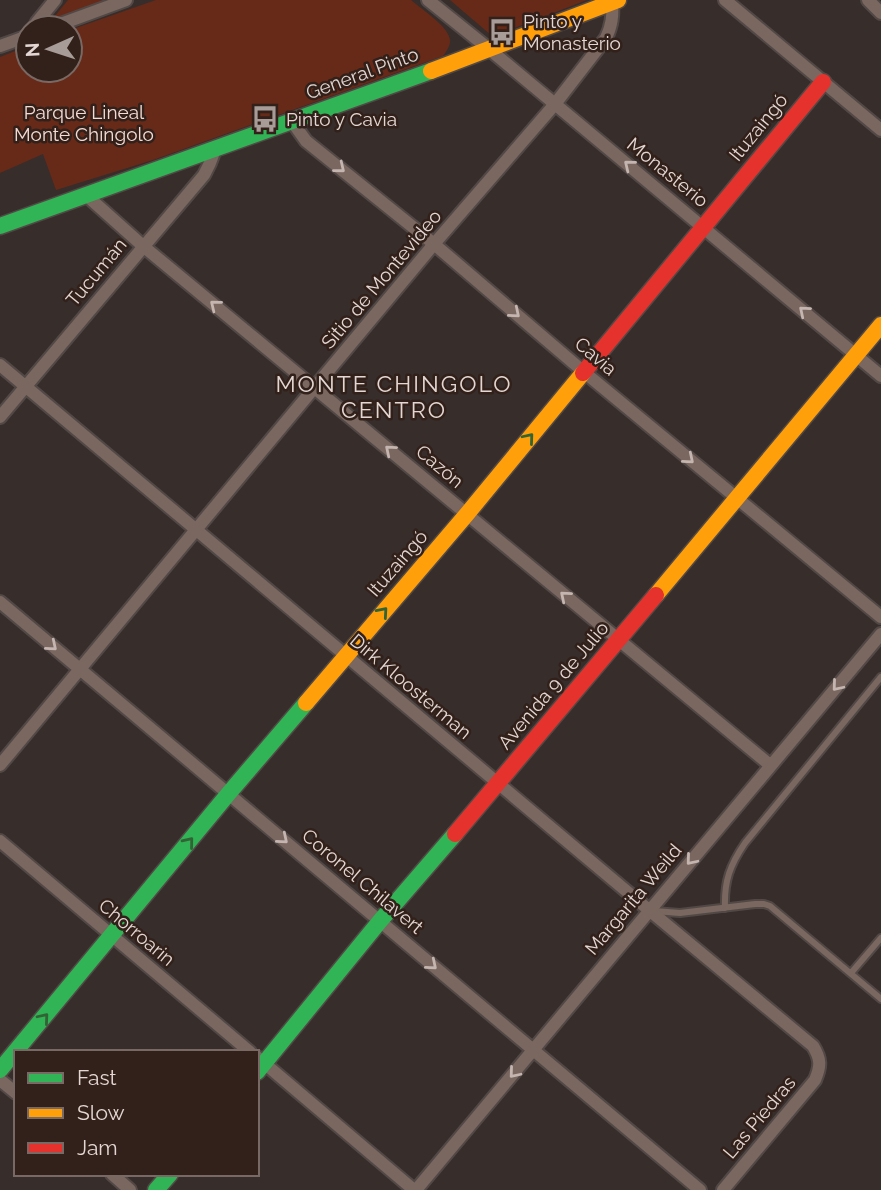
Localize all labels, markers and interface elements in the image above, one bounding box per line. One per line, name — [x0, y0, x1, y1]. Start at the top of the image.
place label: Pinto y Monasterio — [523, 10, 621, 54]
north arrow — [14, 14, 84, 84]
bus stop icon: Pinto y Monasterio — [487, 17, 517, 47]
text: N — [21, 42, 43, 58]
street label: General Pinto — [303, 43, 421, 103]
street label: Ituzaingó — [724, 89, 792, 165]
park label: Parque Lineal Monte Chingolo — [14, 101, 154, 145]
bus stop icon: Pinto y Cavia — [250, 104, 280, 134]
place label: Pinto y Cavia — [286, 108, 397, 130]
street label: Monasterio — [623, 133, 713, 211]
one-way arrow — [332, 159, 344, 172]
one-way arrow — [625, 161, 637, 174]
street label: Sitio de Montevideo — [316, 205, 446, 353]
street label: Tucumán — [61, 234, 131, 310]
one-way arrow — [211, 301, 224, 313]
one-way arrow — [506, 305, 519, 317]
one-way arrow — [800, 307, 813, 319]
street label: Cavia — [571, 332, 621, 380]
district label: MONTE CHINGOLO CENTRO — [275, 370, 513, 423]
one-way arrow — [521, 434, 534, 446]
street label: Cazón — [412, 440, 468, 492]
one-way arrow — [386, 446, 399, 458]
one-way arrow — [681, 451, 694, 463]
street label: Ituzaingó — [362, 526, 432, 600]
one-way arrow — [560, 592, 573, 604]
one-way arrow — [375, 608, 387, 621]
street label: Avenida 9 de Julio — [493, 617, 613, 753]
street label: Dirk Kloosterman — [346, 629, 476, 743]
one-way arrow — [45, 638, 57, 651]
one-way arrow — [833, 677, 845, 690]
street label: Coronel Chilavert — [298, 824, 428, 938]
one-way arrow — [275, 831, 288, 843]
one-way arrow — [181, 838, 193, 851]
street label: Margarita Weild — [580, 839, 686, 959]
one-way arrow — [687, 852, 699, 865]
street label: Chorroarin — [95, 894, 179, 970]
one-way arrow — [424, 957, 437, 969]
one-way arrow — [36, 1013, 48, 1026]
legend — [14, 1050, 259, 1176]
one-way arrow — [510, 1064, 522, 1077]
text: Fast — [77, 1065, 117, 1090]
street label: Las Piedras — [718, 1071, 800, 1163]
text: Slow — [77, 1100, 125, 1125]
text: Jam — [77, 1135, 118, 1160]

